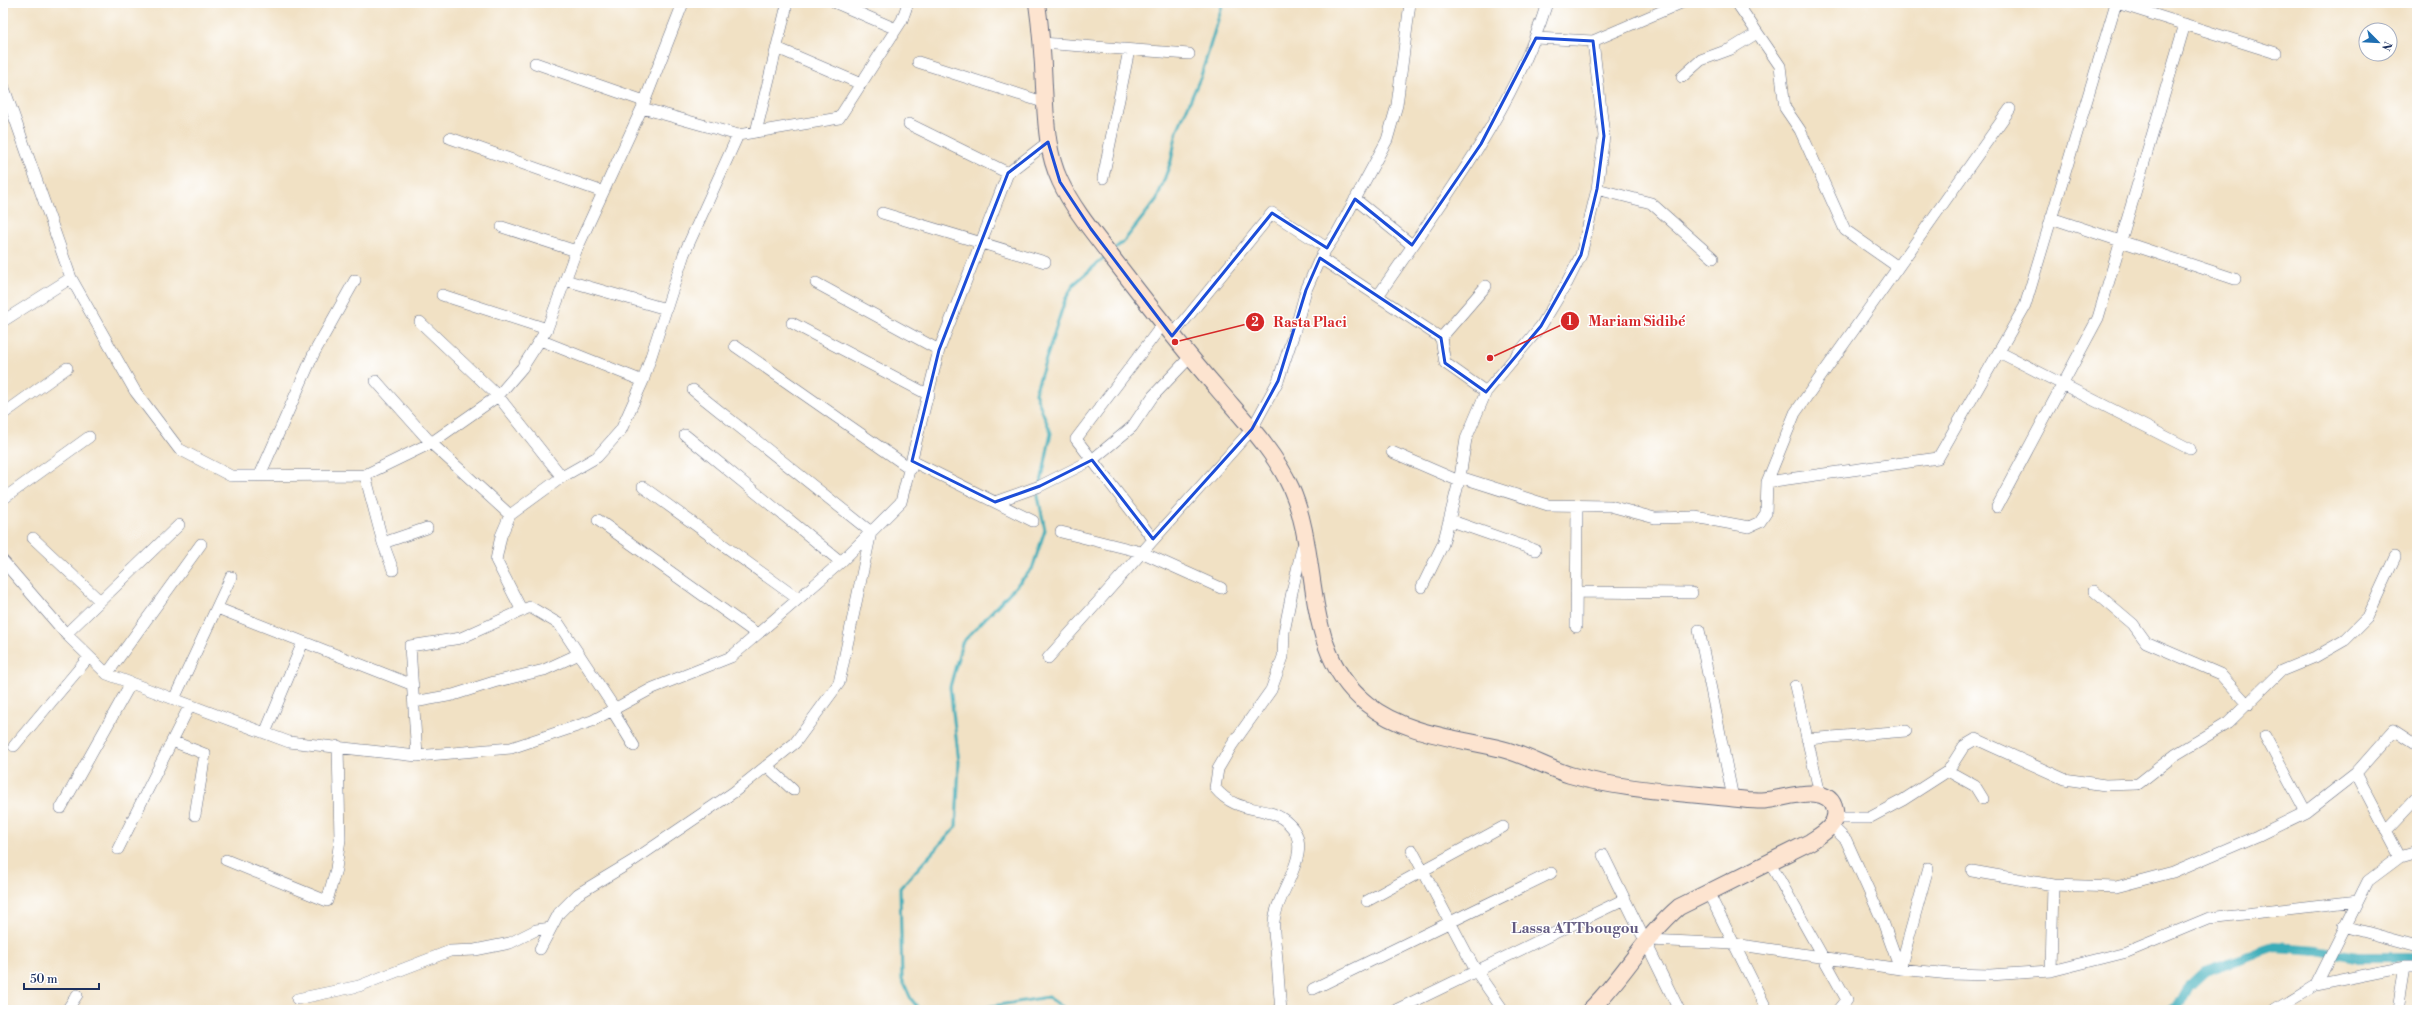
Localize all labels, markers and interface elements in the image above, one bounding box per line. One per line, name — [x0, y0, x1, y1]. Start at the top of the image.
north arrow — [2358, 22, 2398, 62]
text: N — [2378, 39, 2394, 53]
callout: Mariam Sidibé — [1560, 308, 1693, 334]
callout: Rasta Placi — [1245, 309, 1354, 335]
text: Mariam Sidibé — [1589, 313, 1686, 331]
text: Rasta Placi — [1273, 314, 1347, 332]
text: 1 — [1567, 314, 1573, 329]
text: 2 — [1251, 315, 1259, 330]
district label: Lassa ATTbougou — [1511, 919, 1640, 938]
scale bar — [24, 965, 99, 991]
text: 50 m — [30, 972, 58, 987]

